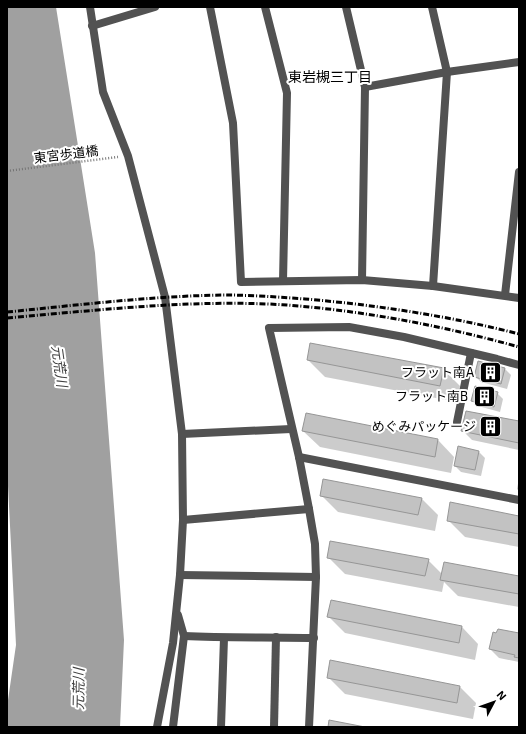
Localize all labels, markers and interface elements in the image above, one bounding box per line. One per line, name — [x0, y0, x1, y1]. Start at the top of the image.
district label: 東岩槻三丁目 — [288, 68, 372, 85]
street label: 東宮歩道橋 — [33, 142, 99, 166]
water label: 元荒川 — [49, 344, 72, 390]
building icon: フラット南A — [477, 359, 503, 385]
place label: フラット南A — [401, 364, 474, 380]
building icon: フラット南B — [471, 383, 497, 409]
place label: フラット南B — [395, 388, 468, 404]
building icon: めぐみパッケージ — [478, 413, 504, 439]
place label: めぐみパッケージ — [372, 418, 476, 434]
water label: 元荒川 — [69, 666, 87, 710]
north arrow — [474, 682, 514, 722]
text: N — [494, 688, 509, 702]

